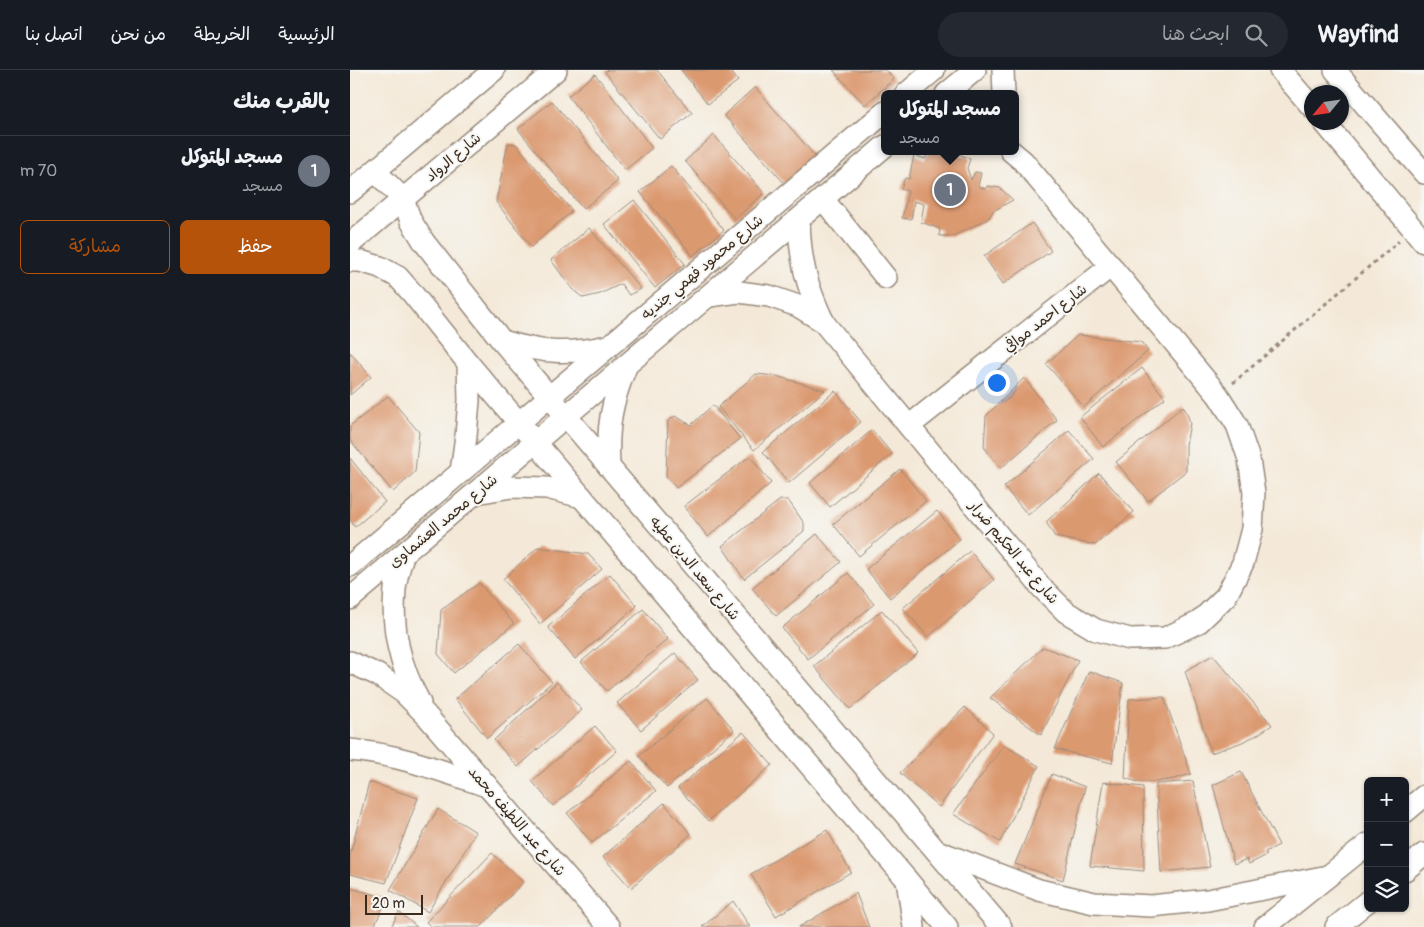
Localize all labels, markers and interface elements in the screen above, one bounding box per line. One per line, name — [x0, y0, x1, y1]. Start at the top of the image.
search box — [938, 12, 1288, 57]
text: Wayfind — [1318, 20, 1399, 49]
icon: search — [1242, 21, 1270, 49]
text: ابحث هنا — [1162, 22, 1230, 46]
text: اتصل بنا — [25, 23, 83, 46]
text: من نحن — [111, 23, 166, 46]
text: الخريطة — [194, 23, 250, 46]
text: الرئيسية — [278, 23, 335, 46]
north arrow — [1304, 85, 1349, 130]
text: بالقرب منك — [233, 88, 330, 115]
popup — [881, 90, 1019, 155]
text: مسجد المتوكل — [899, 97, 1001, 121]
text: مسجد — [899, 128, 940, 148]
street label: شارع الرواد — [422, 129, 485, 186]
text: مسجد المتوكل — [181, 145, 283, 169]
text: 70 m — [20, 161, 57, 181]
text: 1 — [311, 161, 317, 181]
pin: 1 — [934, 171, 966, 209]
text: مسجد — [242, 176, 283, 196]
street label: شارع محمود فهمي جنديه — [637, 211, 769, 326]
button: مشاركة — [20, 220, 170, 274]
button: حفظ — [180, 220, 330, 274]
street label: شارع احمد موافي — [999, 279, 1091, 357]
your location — [984, 370, 1010, 396]
street label: شارع محمد العشماوى — [385, 470, 502, 572]
street label: شارع عبد الحكيم ضرار — [962, 496, 1063, 609]
street label: شارع سعد الدين عطيه — [645, 512, 744, 624]
street label: شارع عبد اللطيف محمد — [464, 762, 570, 880]
map controls — [1364, 777, 1409, 912]
button: + — [1364, 777, 1409, 822]
button: − — [1364, 822, 1409, 867]
button: layers — [1364, 867, 1409, 912]
scale bar — [365, 892, 422, 915]
text: 20 m — [372, 895, 405, 912]

